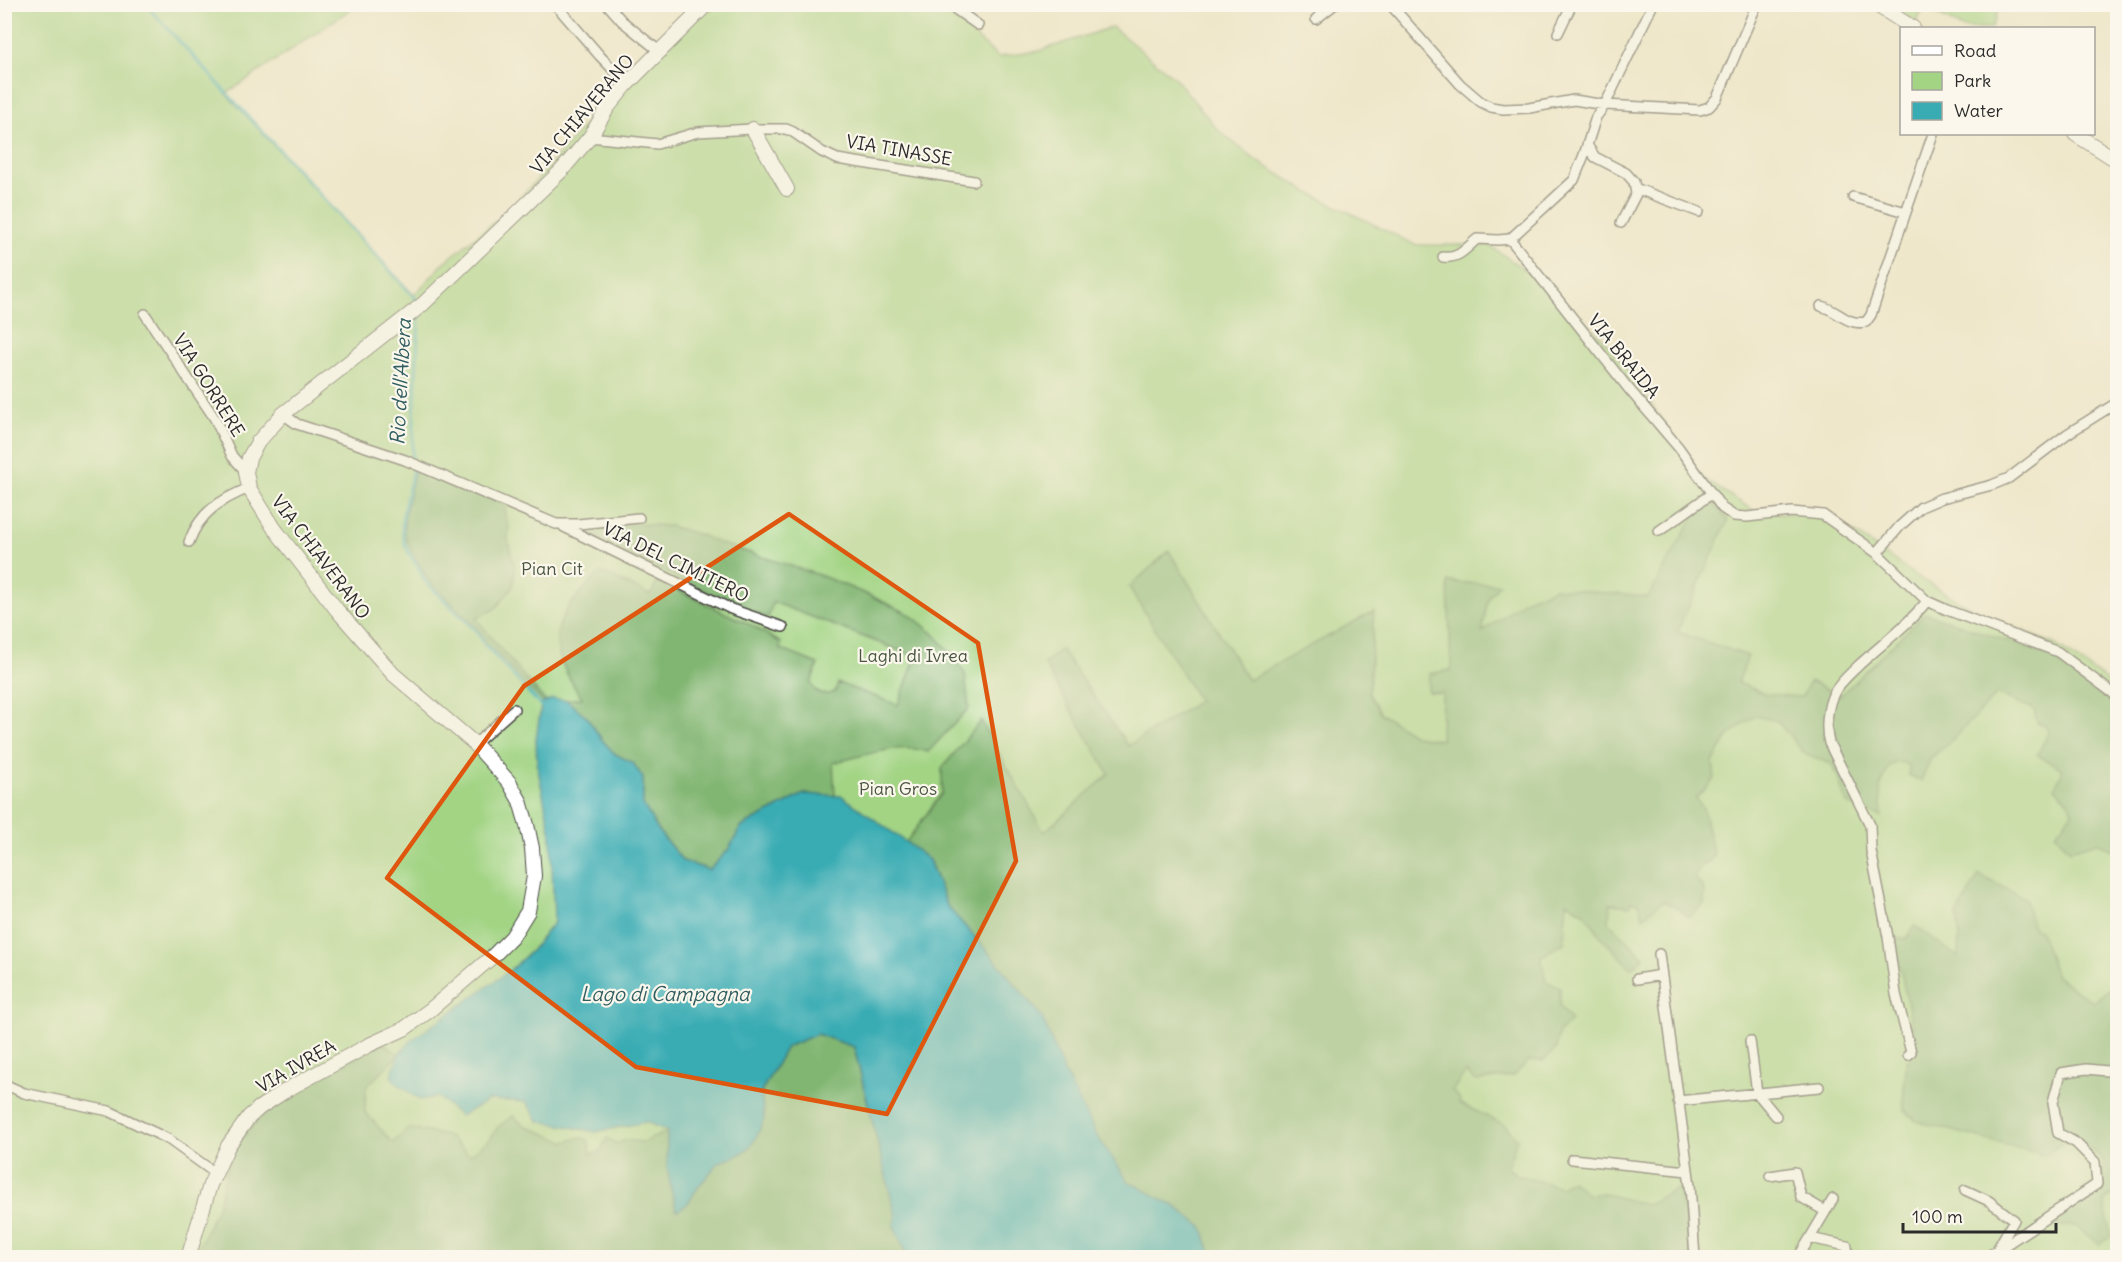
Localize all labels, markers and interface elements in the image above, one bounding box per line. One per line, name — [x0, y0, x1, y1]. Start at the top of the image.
legend — [1900, 27, 2095, 135]
text: Road — [1954, 39, 1997, 62]
street label: VIA CHIAVERANO — [525, 49, 639, 179]
text: Park — [1954, 69, 1991, 92]
text: Water — [1954, 99, 2004, 122]
street label: VIA TINASSE — [844, 129, 954, 171]
street label: VIA BRAIDA — [1583, 309, 1665, 403]
water label: Rio dell'Albera — [384, 317, 416, 446]
street label: VIA GORRERE — [168, 329, 250, 441]
street label: VIA CHIAVERANO — [267, 490, 375, 624]
street label: VIA DEL CIMITERO — [599, 517, 753, 607]
park label: Pian Cit — [521, 557, 583, 580]
park label: Laghi di Ivrea — [858, 644, 968, 667]
park label: Pian Gros — [859, 777, 937, 800]
water label: Lago di Campagna — [580, 981, 751, 1006]
street label: VIA IVREA — [252, 1034, 340, 1098]
scale bar — [1903, 1196, 2056, 1234]
text: 100 m — [1912, 1205, 1963, 1228]

